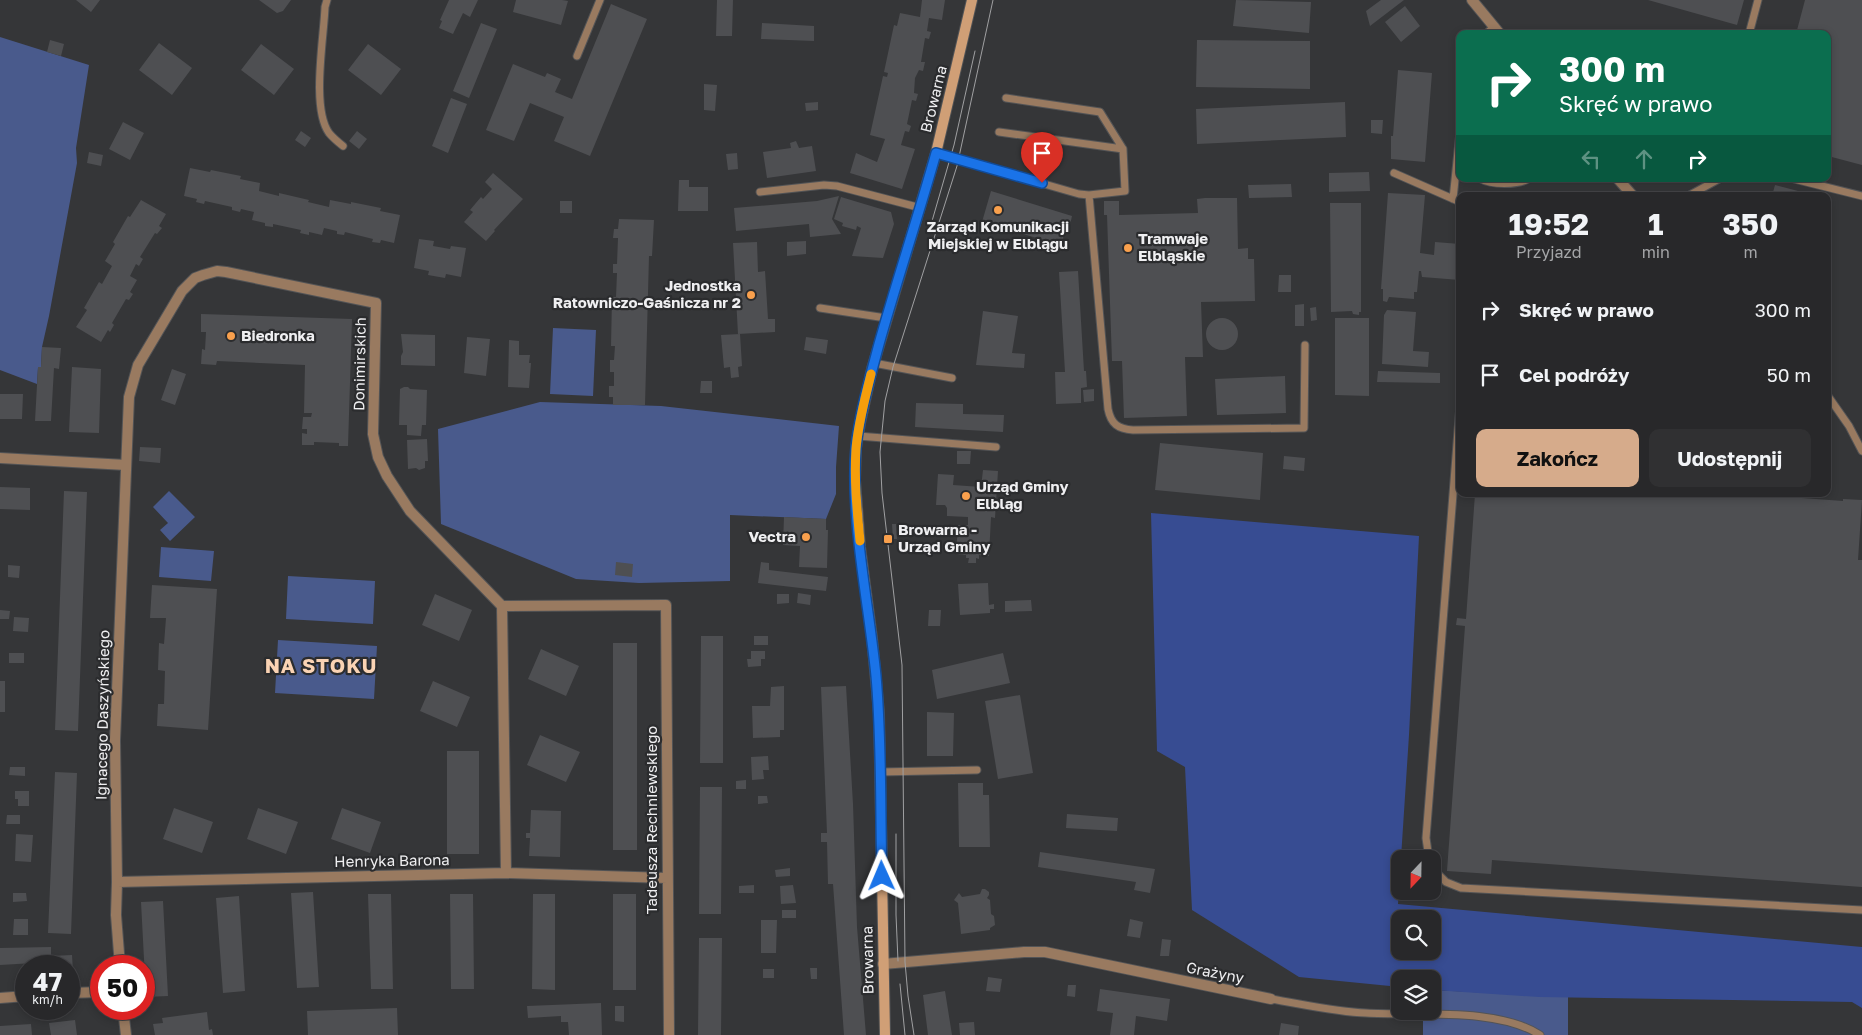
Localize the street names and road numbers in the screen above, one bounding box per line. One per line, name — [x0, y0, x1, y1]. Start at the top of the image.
street label: Browarna — [916, 63, 950, 134]
street label: Donimirskich — [349, 317, 369, 411]
street label: Ignacego Daszyńskiego — [92, 630, 112, 800]
street label: Tadeusza Rechniewskiego — [642, 726, 660, 914]
street label: Henryka Barona — [334, 850, 450, 870]
street label: Browarna — [857, 926, 877, 994]
street label: Grażyny — [1185, 958, 1246, 987]

